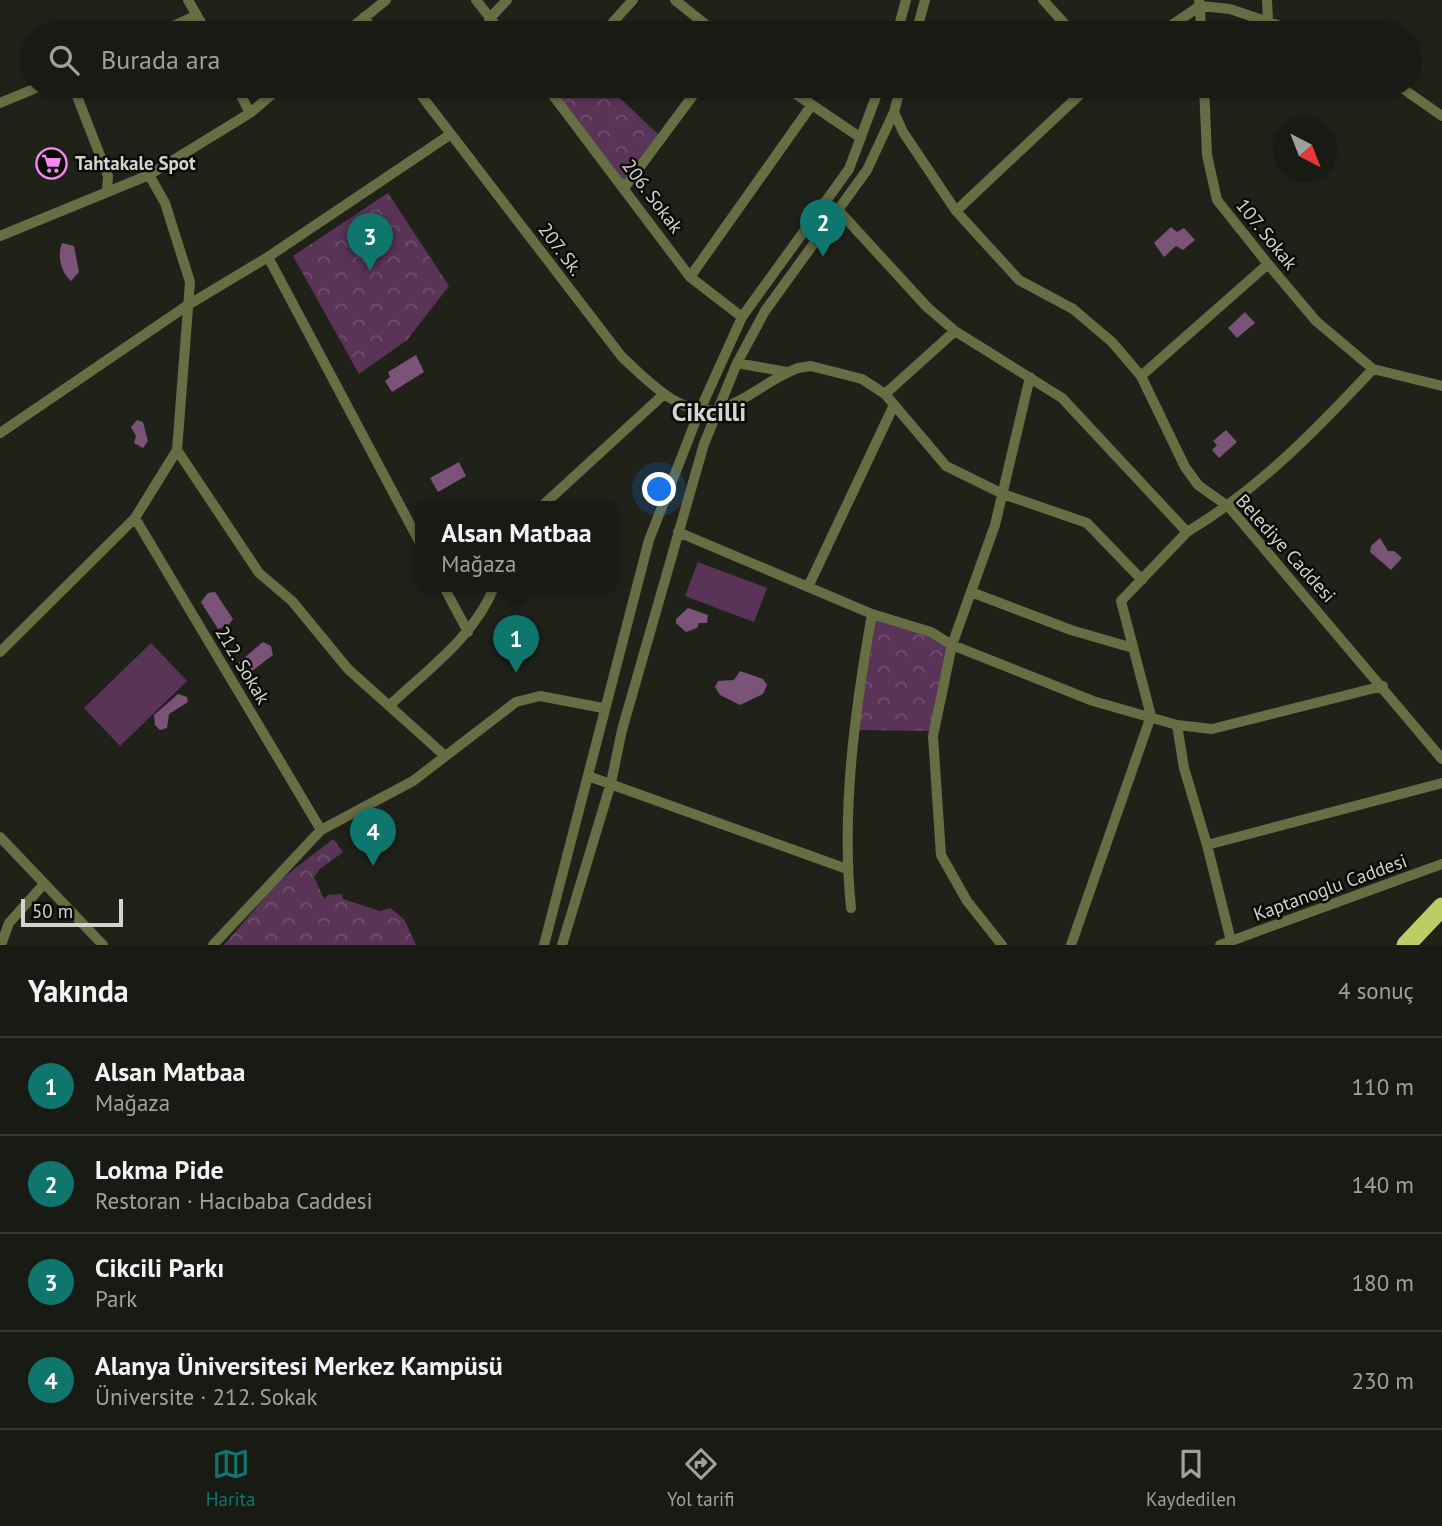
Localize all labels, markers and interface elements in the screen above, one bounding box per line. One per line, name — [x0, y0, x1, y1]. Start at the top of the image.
search box — [21, 21, 1421, 98]
icon: search — [45, 41, 83, 79]
text: Burada ara — [101, 43, 220, 76]
north arrow — [1274, 119, 1337, 182]
supermarket icon: Tahtakale Spot — [35, 146, 69, 180]
place label: Tahtakale Spot — [75, 151, 196, 175]
street label: 206. Sokak — [617, 154, 689, 238]
street label: 107. Sokak — [1231, 194, 1303, 274]
pin: 2 — [800, 199, 846, 257]
pin: 3 — [347, 213, 393, 271]
street label: 207. Sk. — [533, 218, 589, 280]
district label: Cikcilli — [672, 395, 746, 428]
your location — [642, 472, 676, 506]
street label: Belediye Caddesi — [1231, 489, 1341, 607]
popup — [415, 501, 618, 592]
text: Alsan Matbaa — [441, 516, 592, 549]
text: Mağaza — [441, 549, 516, 578]
pin: 1 — [493, 615, 539, 673]
street label: 212. Sokak — [210, 622, 276, 708]
pin: 4 — [350, 808, 396, 866]
street label: Kaptanoglu Caddesi — [1250, 848, 1410, 926]
scale bar — [21, 896, 122, 928]
text: 50 m — [32, 899, 73, 923]
text: Yakında — [28, 971, 129, 1010]
text: 4 sonuç — [1338, 976, 1414, 1005]
text: Alsan Matbaa — [95, 1055, 246, 1088]
text: 1 — [44, 1072, 58, 1101]
text: 110 m — [1352, 1072, 1414, 1101]
text: Mağaza — [95, 1088, 170, 1117]
text: Lokma Pide — [95, 1153, 224, 1186]
text: 2 — [44, 1170, 58, 1199]
text: 140 m — [1352, 1170, 1414, 1199]
text: Restoran · Hacıbaba Caddesi — [95, 1186, 373, 1215]
text: Cikcili Parkı — [95, 1251, 224, 1284]
text: 3 — [44, 1268, 58, 1297]
text: 180 m — [1352, 1268, 1414, 1297]
text: Park — [95, 1284, 137, 1313]
text: Alanya Üniversitesi Merkez Kampüsü — [95, 1349, 503, 1382]
text: 4 — [44, 1366, 58, 1395]
text: 230 m — [1352, 1366, 1414, 1395]
text: Üniversite · 212. Sokak — [95, 1382, 317, 1411]
tab: Harita — [206, 1445, 255, 1511]
tab: Yol tarifi — [667, 1445, 734, 1511]
tab: Kaydedilen — [1146, 1445, 1236, 1511]

